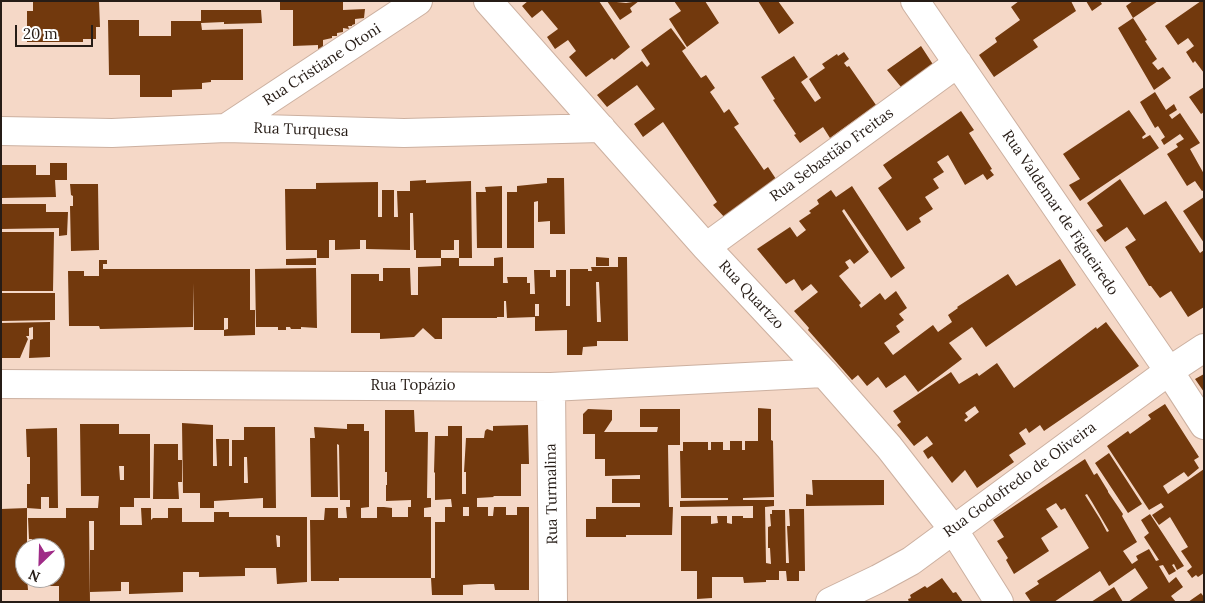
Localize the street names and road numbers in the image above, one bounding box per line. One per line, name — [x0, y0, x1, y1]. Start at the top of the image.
street label: Rua Cristiane Otoni — [260, 20, 384, 110]
street label: Rua Sebastião Freitas — [767, 104, 897, 206]
street label: Rua Turquesa — [253, 119, 349, 141]
street label: Rua Valdemar de Figueiredo — [998, 127, 1122, 299]
street label: Rua Quartzo — [715, 257, 787, 333]
street label: Rua Topázio — [370, 377, 456, 395]
street label: Rua Godofredo de Oliveira — [940, 419, 1100, 541]
street label: Rua Turmalina — [542, 443, 562, 545]

